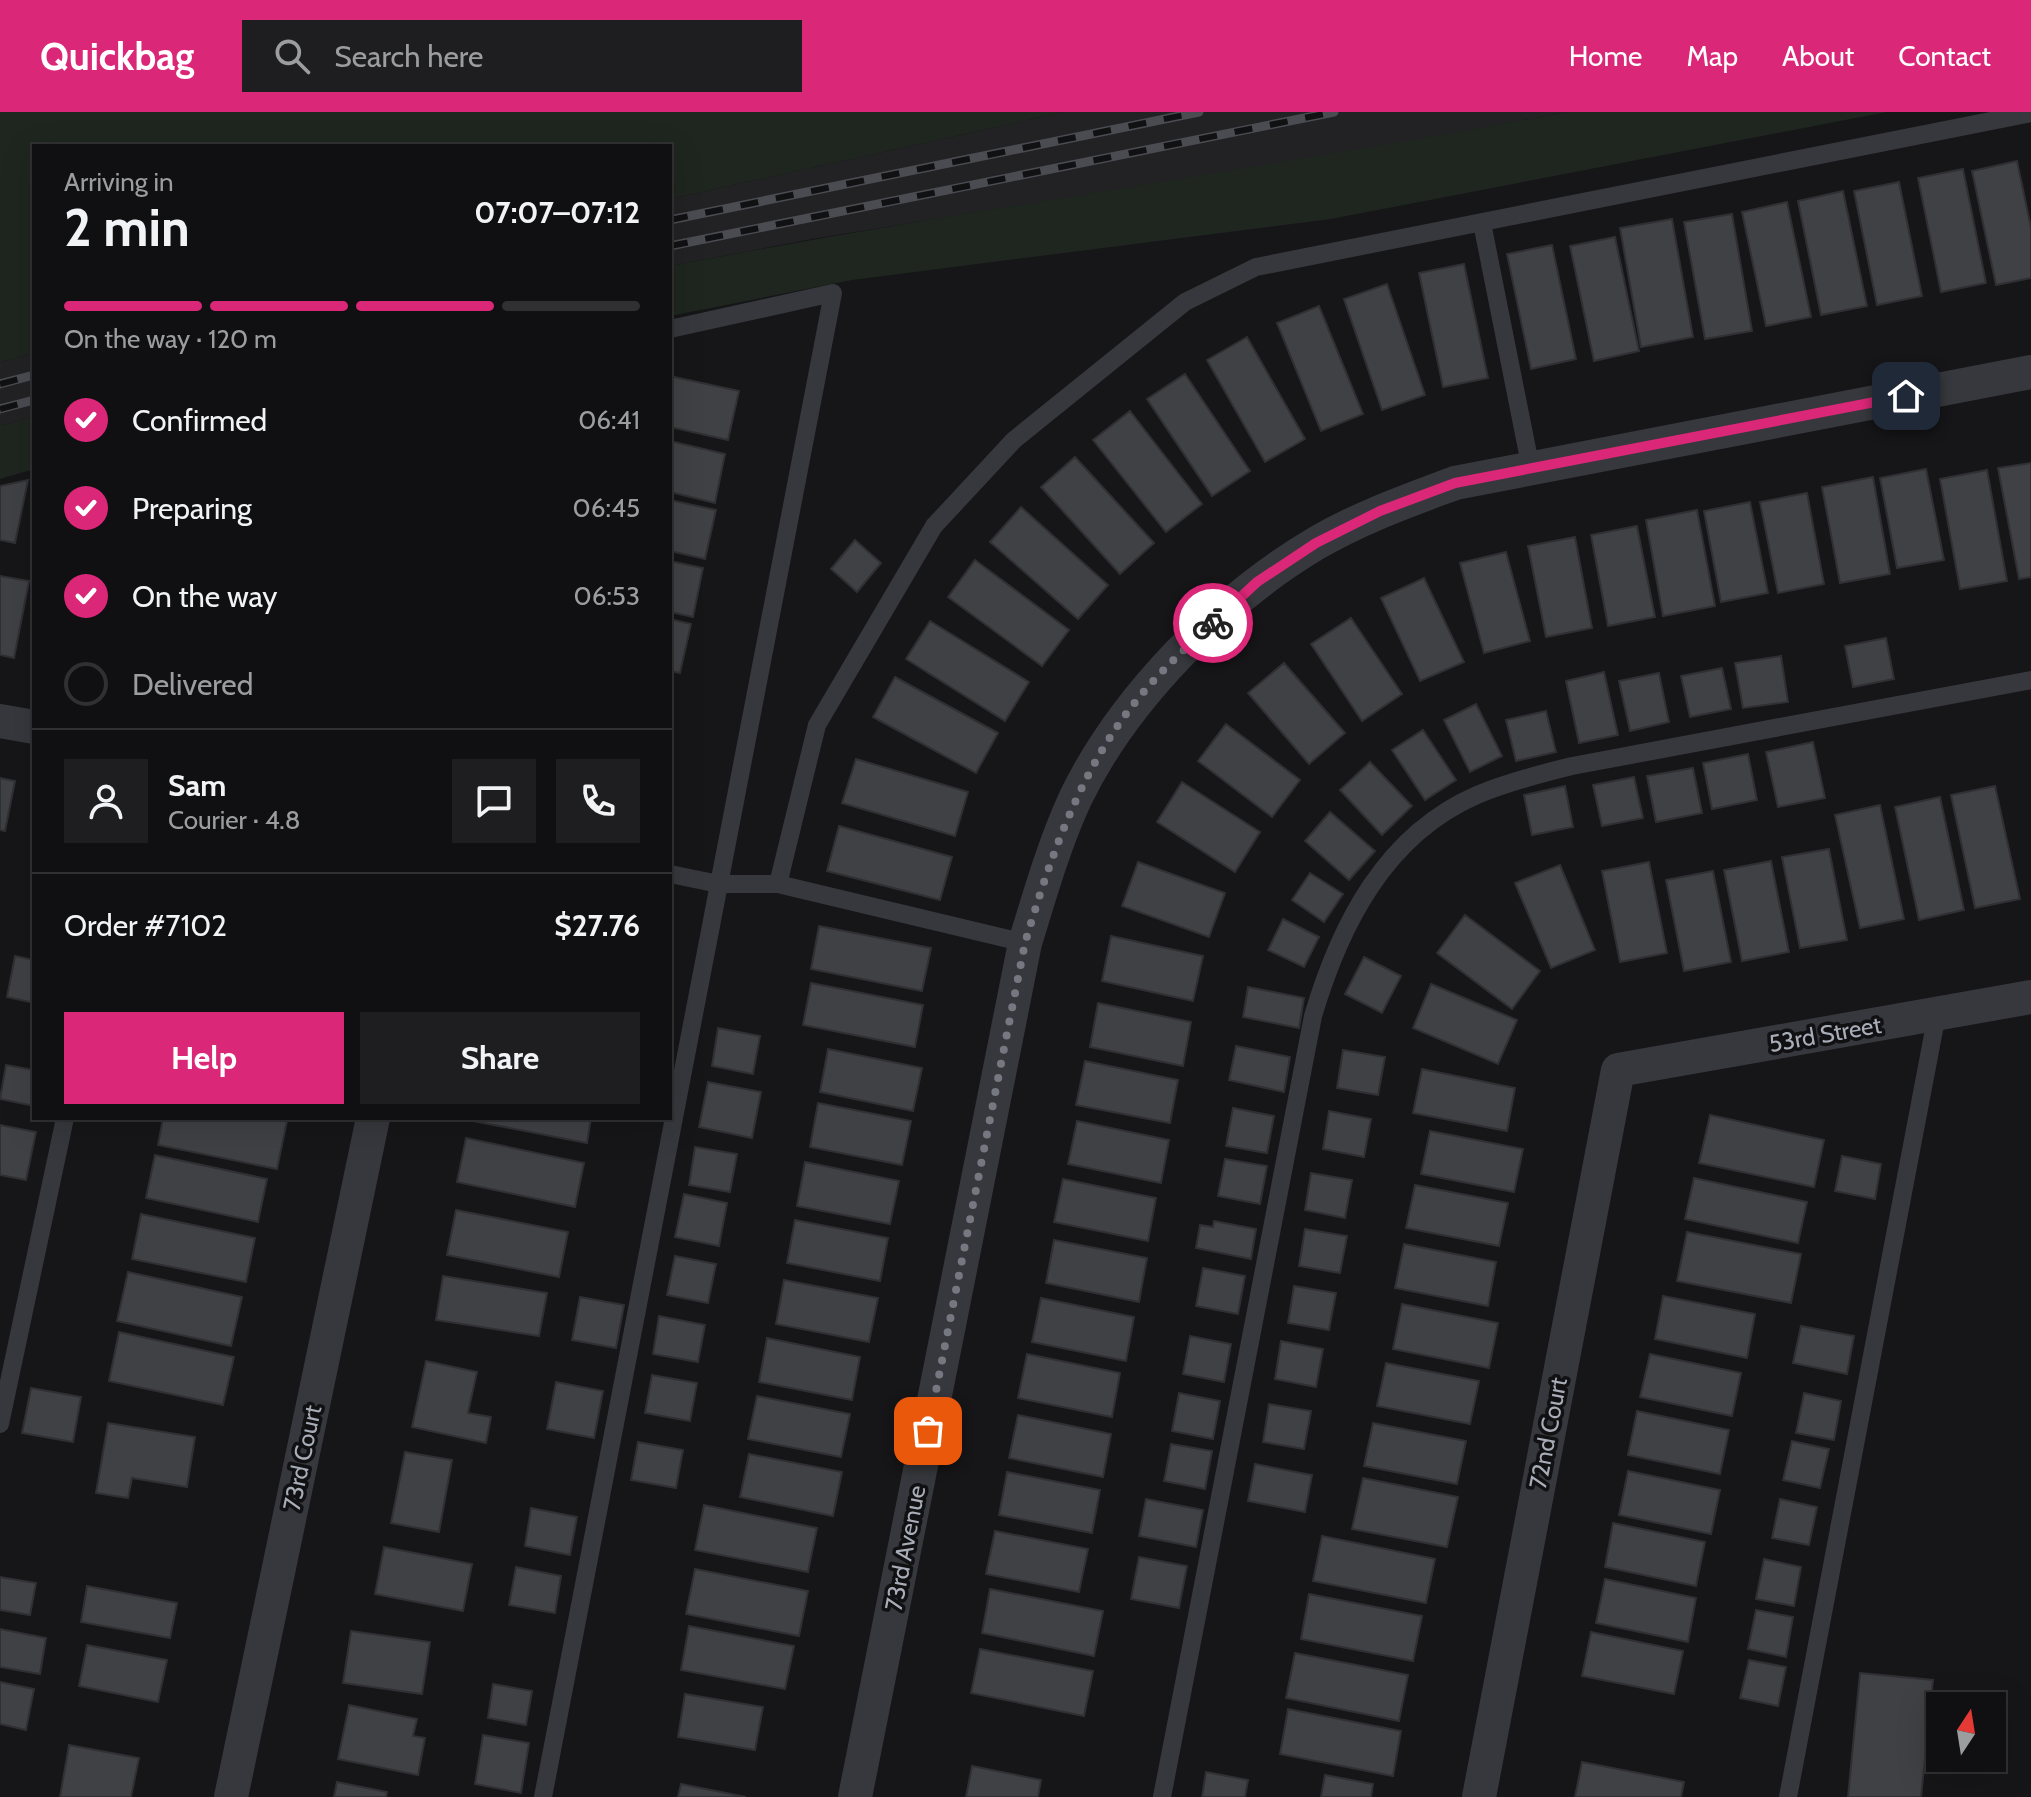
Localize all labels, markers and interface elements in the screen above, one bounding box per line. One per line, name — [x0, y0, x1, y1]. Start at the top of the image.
search box — [242, 20, 802, 92]
text: Quickbag — [40, 33, 194, 80]
icon: search — [270, 34, 314, 78]
text: Search here — [334, 38, 483, 75]
text: Home — [1569, 39, 1642, 73]
text: Map — [1686, 39, 1738, 73]
text: About — [1782, 39, 1854, 73]
text: Contact — [1898, 39, 1991, 73]
text: Arriving in — [64, 166, 174, 198]
text: 07:07–07:12 — [474, 194, 640, 231]
text: 2 min — [64, 196, 190, 259]
text: On the way · 120 m — [64, 323, 277, 355]
pin — [1872, 362, 1940, 430]
icon: home — [1884, 374, 1928, 418]
icon: check — [64, 398, 108, 442]
text: Confirmed — [132, 402, 267, 439]
text: 06:41 — [578, 404, 640, 436]
icon: check — [64, 486, 108, 530]
text: Preparing — [132, 490, 252, 527]
text: 06:45 — [573, 492, 640, 524]
icon: check — [64, 574, 108, 618]
text: On the way — [132, 578, 277, 615]
text: 06:53 — [574, 580, 640, 612]
courier — [1173, 583, 1253, 663]
icon: bike — [1191, 601, 1235, 645]
text: Delivered — [132, 666, 253, 703]
button: person — [64, 759, 148, 843]
button: chat — [452, 759, 536, 843]
button: phone — [556, 759, 640, 843]
text: Sam — [168, 767, 226, 804]
text: Courier · 4.8 — [168, 804, 301, 836]
text: Order #7102 — [64, 907, 227, 944]
text: $27.76 — [554, 907, 640, 944]
street label: 53rd Street — [1767, 1010, 1883, 1058]
button: Help — [64, 1012, 344, 1104]
button: Share — [360, 1012, 640, 1104]
street label: 72nd Court — [1523, 1375, 1573, 1491]
pin — [894, 1397, 962, 1465]
street label: 73rd Court — [277, 1403, 327, 1513]
icon: bag — [906, 1409, 950, 1453]
street label: 73rd Avenue — [879, 1483, 931, 1613]
north arrow — [1926, 1692, 2006, 1772]
map controls — [1926, 1692, 2006, 1772]

